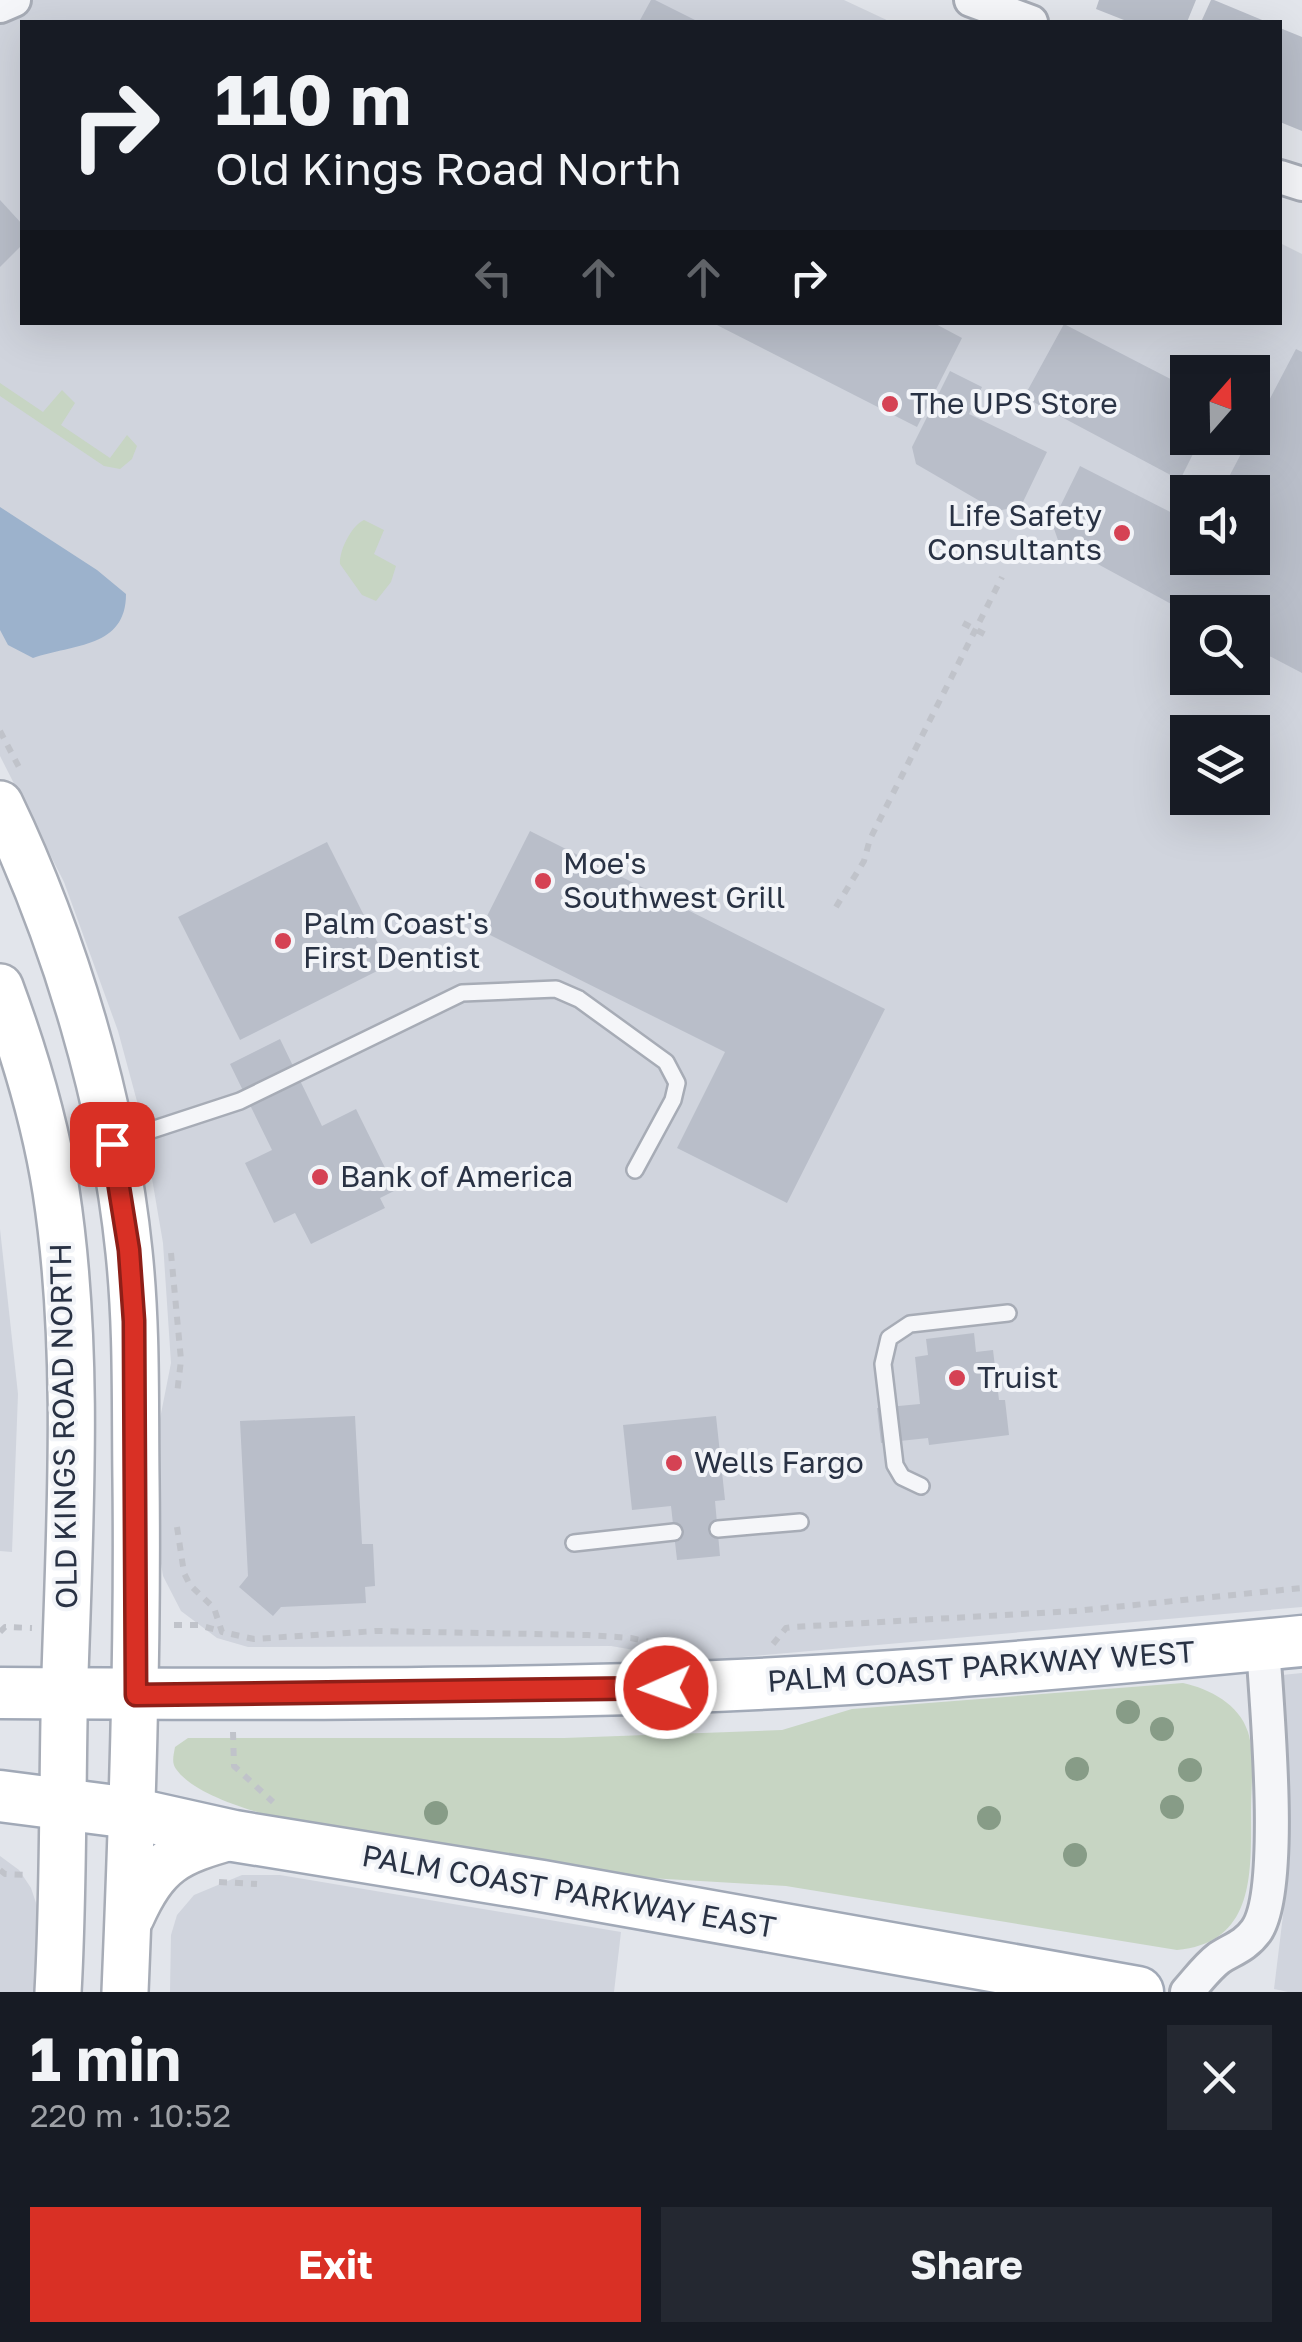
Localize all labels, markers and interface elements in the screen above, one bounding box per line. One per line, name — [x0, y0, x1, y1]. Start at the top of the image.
text: 110 m — [215, 56, 411, 140]
icon: right — [50, 60, 180, 190]
text: Old Kings Road North — [215, 141, 682, 195]
icon: left — [466, 250, 521, 305]
icon: ahead — [571, 250, 626, 305]
icon: ahead — [676, 250, 731, 305]
icon: right — [781, 250, 836, 305]
north arrow — [1170, 355, 1270, 455]
map controls — [1170, 355, 1270, 815]
place label: The UPS Store — [910, 385, 1118, 421]
marker: The UPS Store — [879, 393, 901, 415]
button: sound — [1170, 475, 1270, 575]
place label: Life Safety Consultants — [927, 497, 1102, 567]
marker: Life Safety Consultants — [1111, 522, 1133, 544]
button: search — [1170, 595, 1270, 695]
button: layers — [1170, 715, 1270, 815]
place label: Moe's Southwest Grill — [563, 845, 785, 915]
marker: Moe's Southwest Grill — [532, 870, 554, 892]
place label: Palm Coast's First Dentist — [303, 905, 489, 975]
marker: Palm Coast's First Dentist — [272, 930, 294, 952]
pin — [70, 1102, 155, 1187]
icon: arrive — [85, 1117, 140, 1172]
place label: Bank of America — [340, 1158, 573, 1194]
marker: Bank of America — [309, 1166, 331, 1188]
street label: OLD KINGS ROAD NORTH — [42, 1243, 84, 1609]
place label: Truist — [977, 1359, 1059, 1395]
marker: Truist — [946, 1367, 968, 1389]
place label: Wells Fargo — [694, 1444, 864, 1480]
marker: Wells Fargo — [663, 1452, 685, 1474]
street label: PALM COAST PARKWAY WEST — [766, 1633, 1196, 1699]
position arrow — [614, 1636, 718, 1740]
street label: PALM COAST PARKWAY EAST — [359, 1837, 779, 1945]
text: 1 min — [30, 2022, 181, 2094]
button: close — [1167, 2025, 1272, 2130]
text: 220 m · 10:52 — [30, 2096, 231, 2134]
button: Exit — [30, 2207, 641, 2322]
button: Share — [661, 2207, 1272, 2322]

